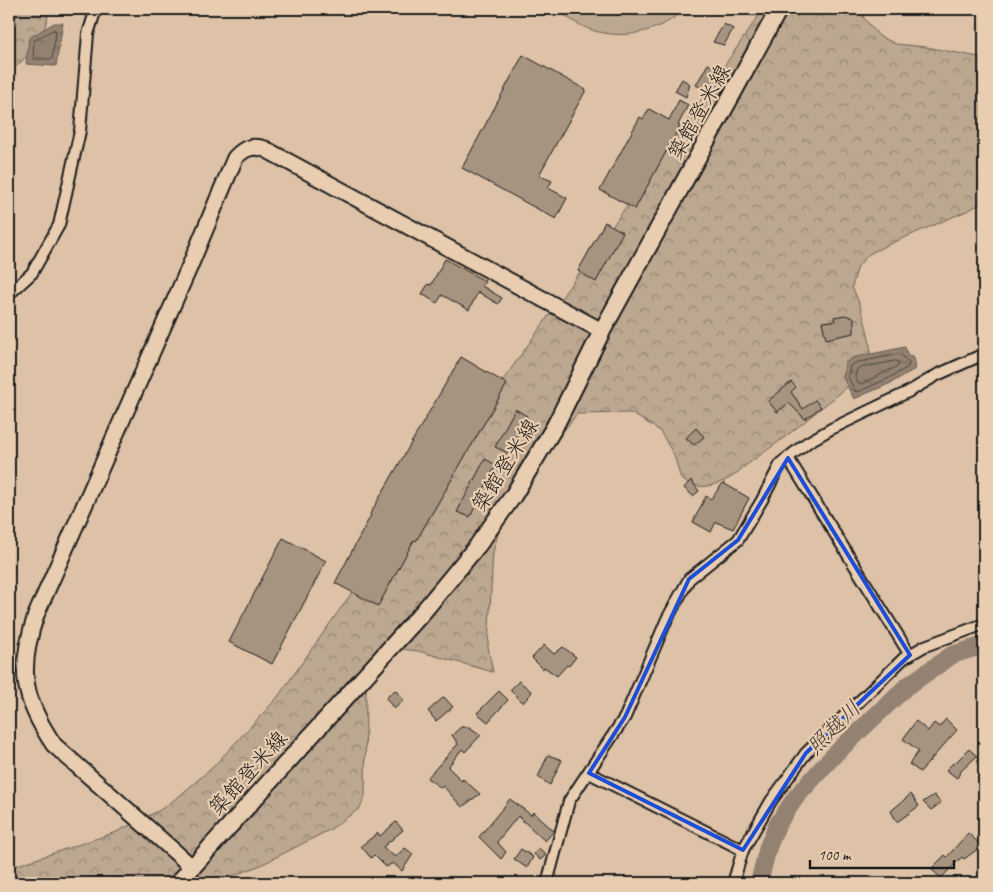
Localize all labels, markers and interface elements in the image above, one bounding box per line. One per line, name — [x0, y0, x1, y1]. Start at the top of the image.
street label: 築館登米線 — [662, 60, 736, 164]
street label: 築館登米線 — [466, 414, 544, 516]
water label: 照越川 — [800, 694, 867, 761]
street label: 築館登米線 — [203, 725, 293, 821]
scale bar — [810, 837, 954, 869]
text: 100 m — [818, 846, 852, 865]

